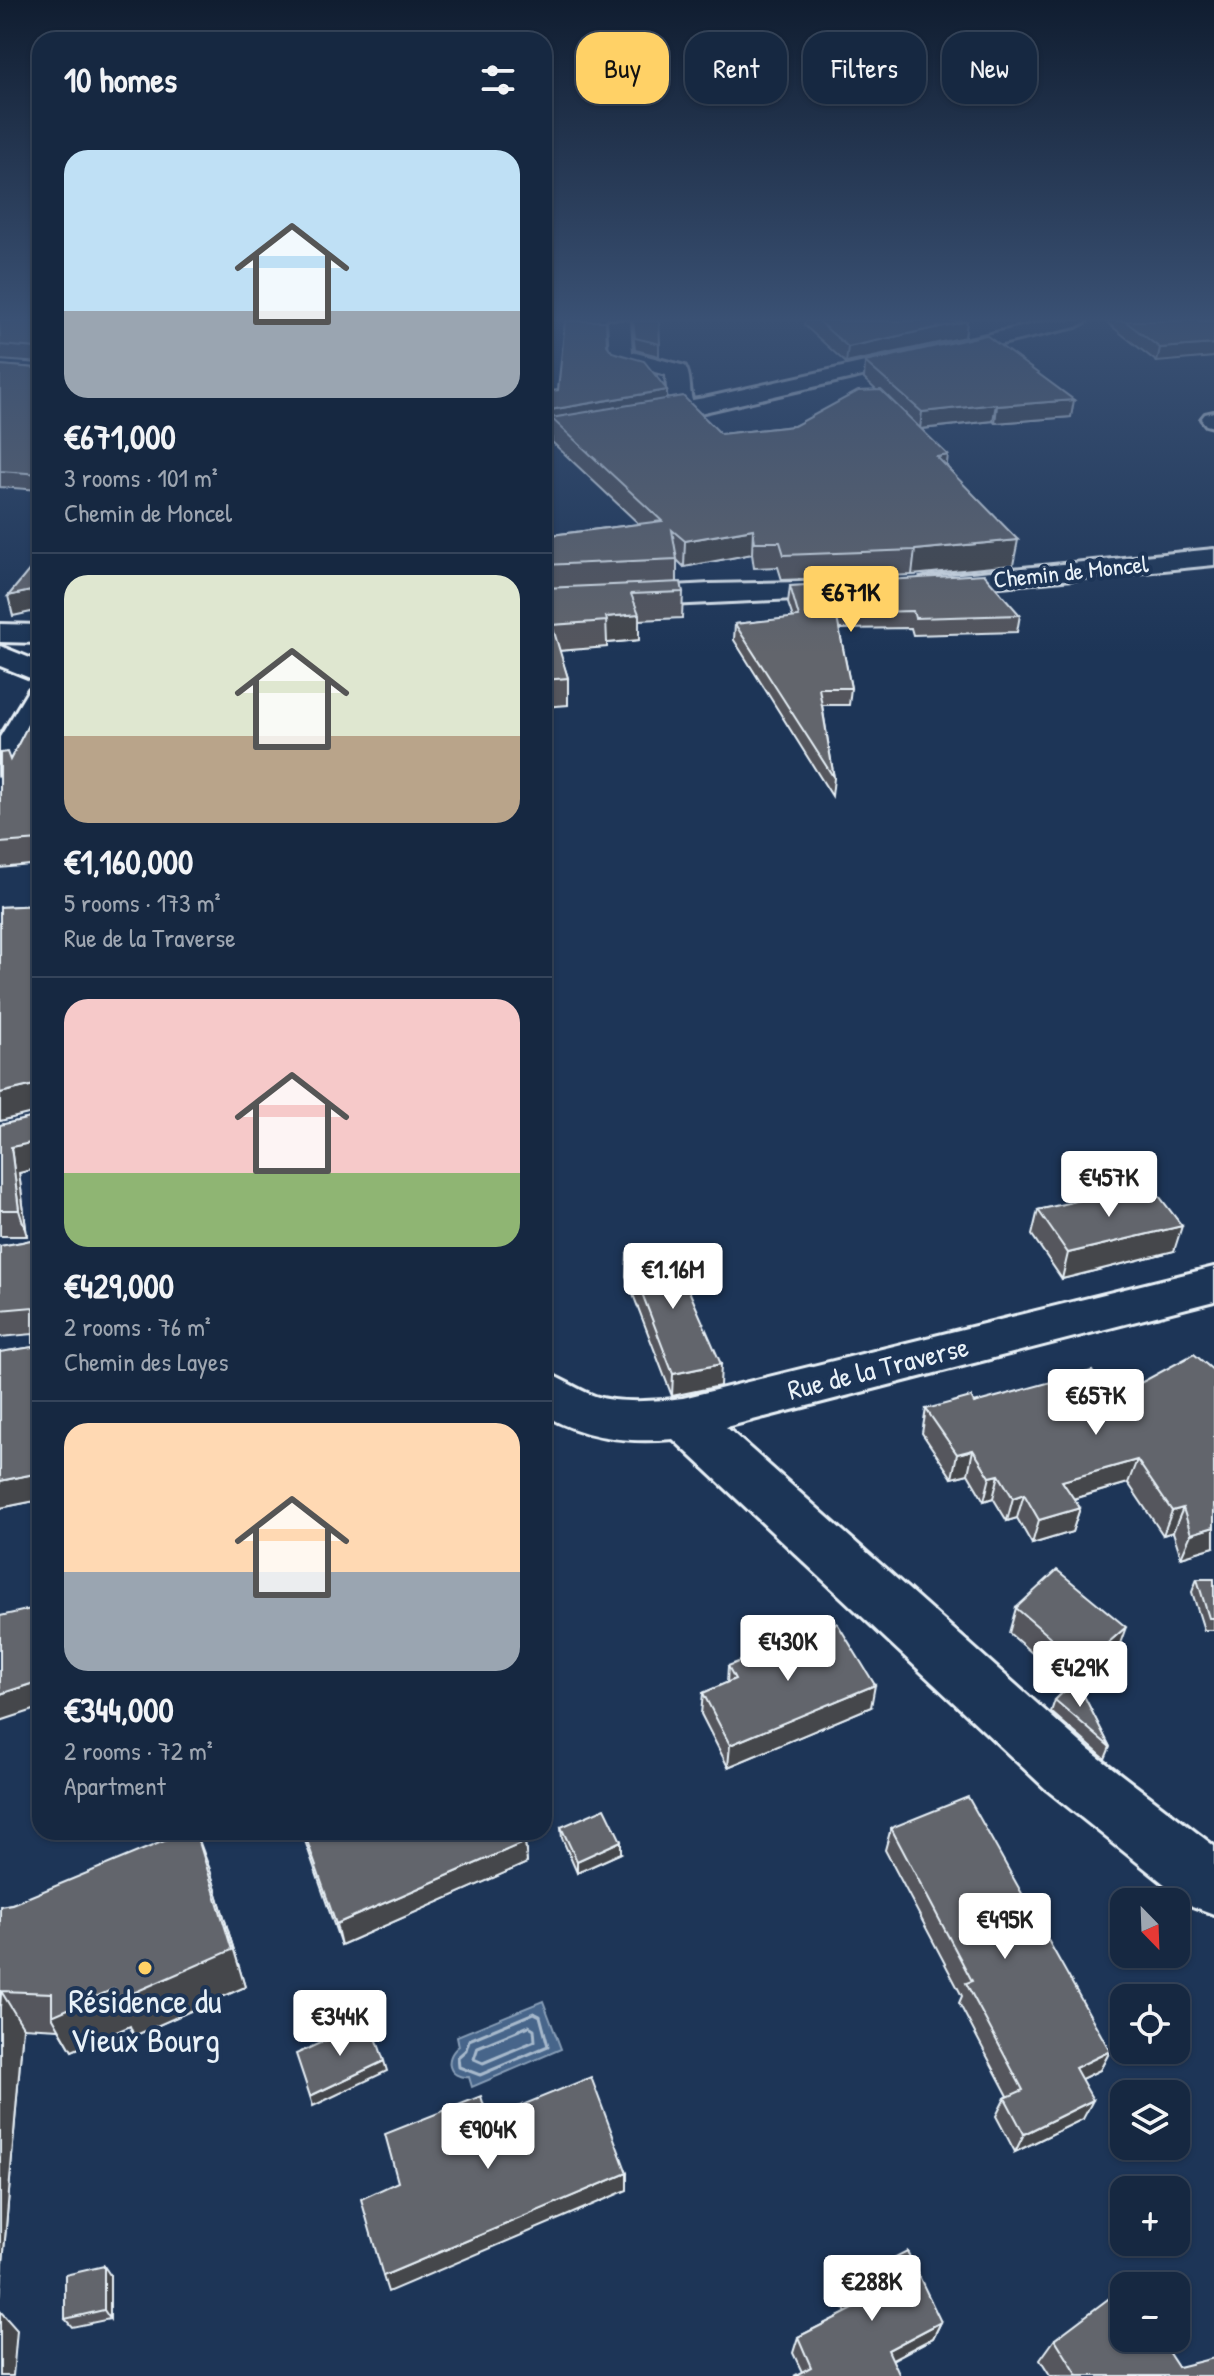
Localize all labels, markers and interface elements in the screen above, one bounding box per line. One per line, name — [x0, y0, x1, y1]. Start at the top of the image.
chip: Buy — [576, 32, 669, 104]
chip: Rent — [685, 32, 787, 104]
chip: Filters — [803, 32, 926, 104]
chip: New — [942, 32, 1037, 104]
text: 10 homes — [64, 57, 177, 103]
icon: filters — [476, 58, 520, 102]
icon: home — [220, 202, 364, 346]
text: €671,000 — [64, 414, 176, 460]
text: 3 rooms · 101 m² — [64, 460, 218, 495]
text: Chemin de Moncel — [64, 495, 232, 530]
street label: Chemin de Moncel — [992, 547, 1150, 595]
pin: €671K — [795, 566, 907, 634]
text: €671K — [822, 574, 880, 609]
icon: home — [220, 627, 364, 771]
text: €1,160,000 — [64, 839, 193, 885]
text: 5 rooms · 173 m² — [64, 885, 220, 920]
text: Rue de la Traverse — [64, 920, 236, 955]
icon: home — [220, 1051, 364, 1195]
pin: €457K — [1053, 1151, 1165, 1219]
text: €457K — [1079, 1159, 1139, 1194]
pin: €1.16M — [608, 1243, 738, 1311]
text: €1.16M — [642, 1251, 704, 1286]
text: €429,000 — [64, 1263, 174, 1309]
text: 2 rooms · 76 m² — [64, 1309, 211, 1344]
street label: Rue de la Traverse — [784, 1327, 972, 1409]
text: Chemin des Layes — [64, 1344, 228, 1379]
pin: €657K — [1040, 1369, 1152, 1437]
text: €657K — [1066, 1377, 1126, 1412]
icon: home — [220, 1475, 364, 1619]
pin: €430K — [732, 1615, 844, 1683]
text: €430K — [758, 1623, 818, 1658]
pin: €429K — [1024, 1641, 1136, 1709]
text: €429K — [1051, 1649, 1109, 1684]
text: €344,000 — [64, 1687, 174, 1733]
text: 2 rooms · 72 m² — [64, 1733, 213, 1768]
text: Apartment — [64, 1768, 166, 1803]
north arrow — [1110, 1888, 1190, 1968]
map controls — [1110, 1888, 1190, 2352]
pin: €495K — [949, 1893, 1061, 1961]
text: €495K — [977, 1901, 1033, 1936]
marker: Résidence du Vieux Bourg — [136, 1959, 154, 1977]
place label: Résidence du Vieux Bourg — [68, 1978, 222, 2063]
button: locate — [1110, 1984, 1190, 2064]
pin: €344K — [284, 1990, 396, 2058]
text: €344K — [311, 1998, 369, 2033]
button: layers — [1110, 2080, 1190, 2160]
pin: €904K — [432, 2103, 544, 2171]
text: €904K — [459, 2111, 517, 2146]
button: + — [1110, 2176, 1190, 2256]
pin: €288K — [816, 2255, 928, 2323]
text: €288K — [842, 2263, 902, 2298]
button: − — [1110, 2272, 1190, 2352]

